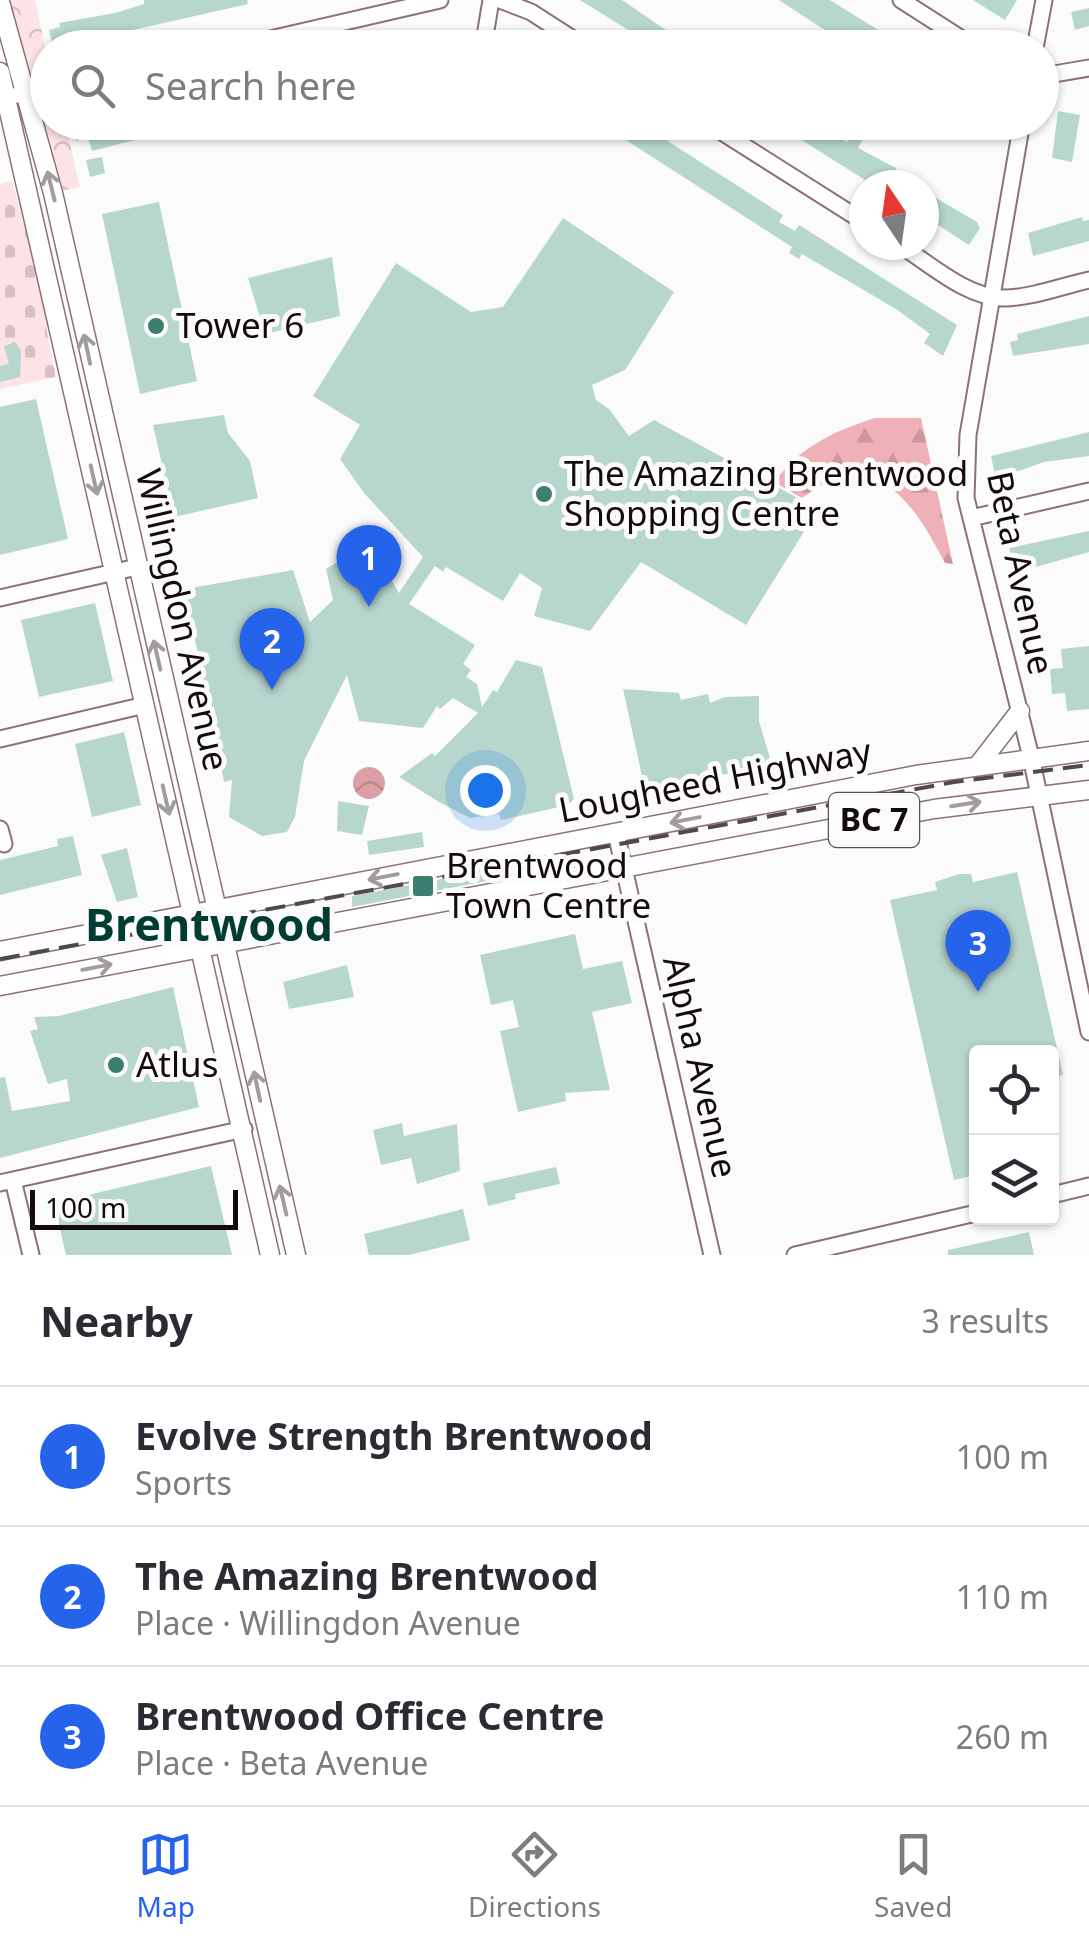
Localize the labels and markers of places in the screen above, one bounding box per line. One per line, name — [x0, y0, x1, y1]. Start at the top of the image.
place label: Tower 6 — [176, 301, 304, 348]
marker: Tower 6 — [145, 315, 167, 337]
place label: The Amazing Brentwood Shopping Centre — [564, 449, 968, 536]
marker: The Amazing Brentwood Shopping Centre — [533, 483, 555, 505]
pin: 1 — [336, 524, 402, 607]
pin: 2 — [240, 608, 304, 690]
place label: Brentwood Town Centre — [446, 841, 651, 928]
marker: Brentwood Town Centre — [410, 873, 436, 899]
pin: 3 — [946, 910, 1010, 992]
place label: Atlus — [136, 1040, 218, 1087]
marker: Atlus — [105, 1054, 127, 1076]

